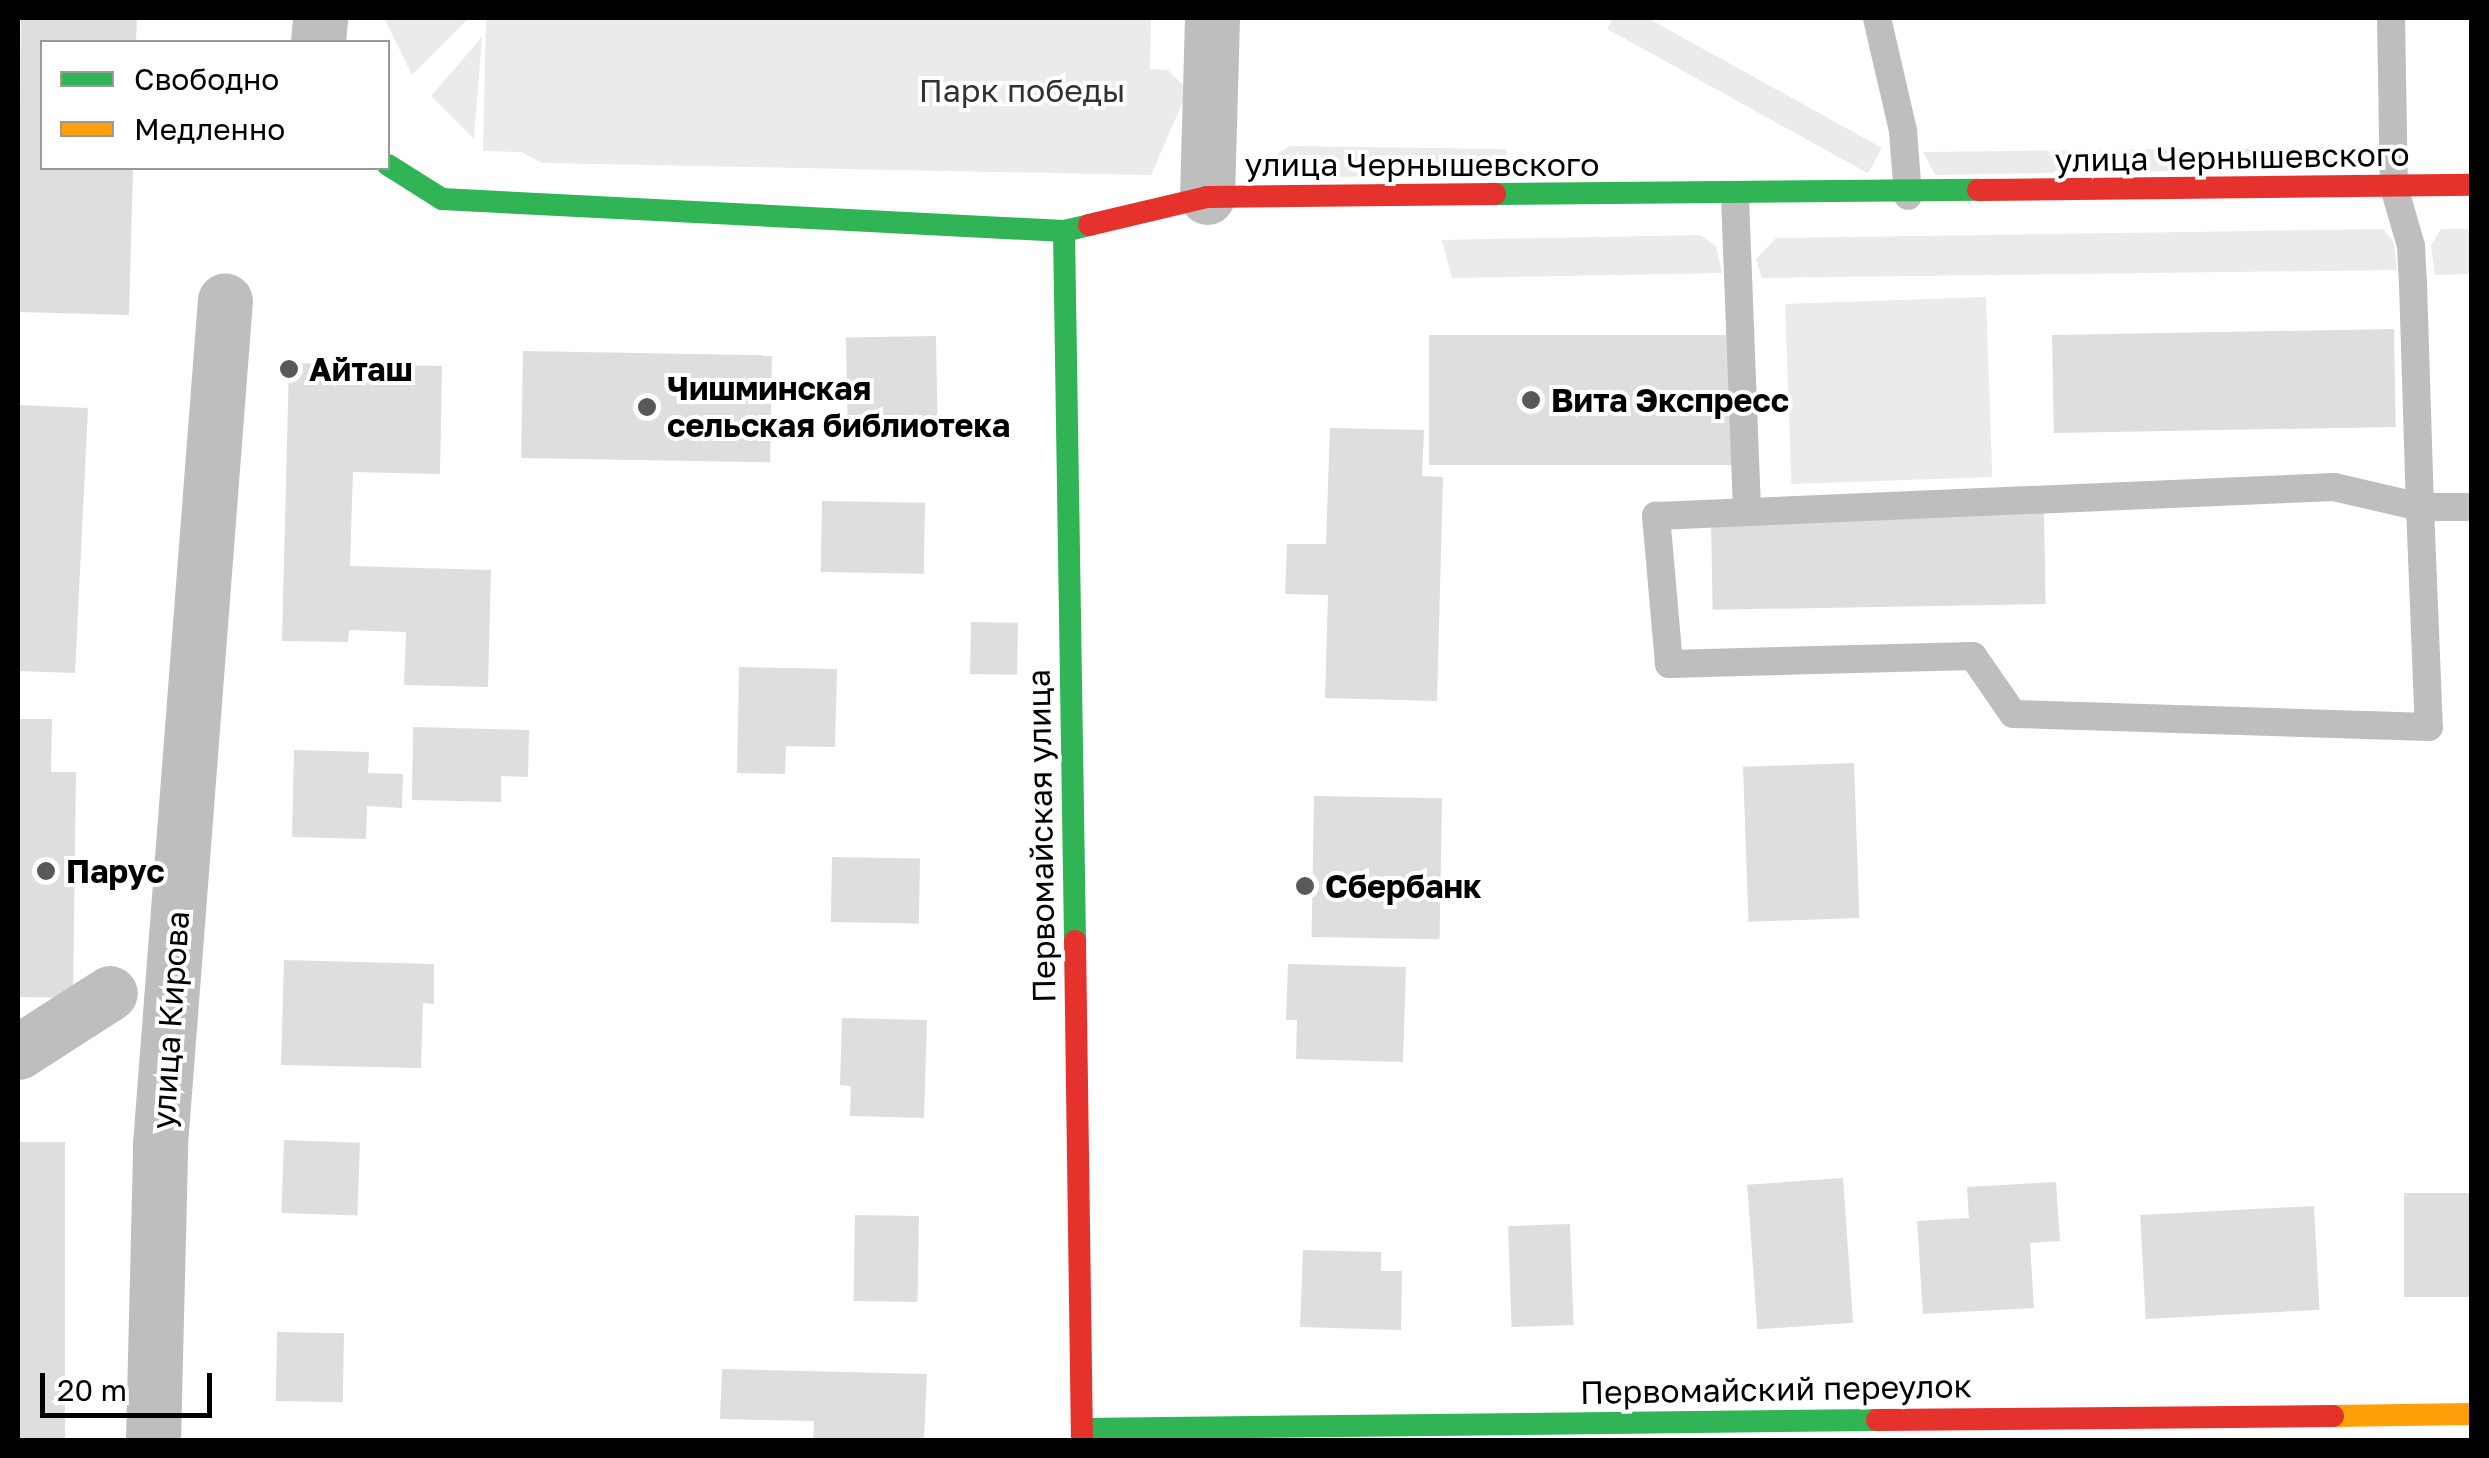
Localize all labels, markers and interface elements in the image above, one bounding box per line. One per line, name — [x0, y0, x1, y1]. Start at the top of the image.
legend — [40, 40, 390, 170]
text: Свободно — [134, 61, 279, 97]
park label: Парк победы — [919, 71, 1125, 109]
text: Медленно — [134, 111, 285, 147]
street label: улица Чернышевского — [2054, 135, 2410, 179]
street label: улица Чернышевского — [1245, 145, 1599, 183]
place label: Айташ — [309, 350, 413, 388]
marker: Айташ — [278, 358, 300, 380]
place label: Чишминская сельская библиотека — [667, 370, 1010, 445]
place label: Вита Экспресс — [1551, 381, 1789, 419]
marker: Вита Экспресс — [1520, 389, 1542, 411]
marker: Чишминская сельская библиотека — [636, 396, 658, 418]
street label: Первомайская улица — [1019, 669, 1063, 1003]
place label: Парус — [66, 852, 165, 890]
marker: Парус — [35, 860, 57, 882]
place label: Сбербанк — [1325, 867, 1482, 905]
marker: Сбербанк — [1294, 875, 1316, 897]
street label: улица Кирова — [143, 910, 197, 1130]
scale bar — [45, 1353, 218, 1415]
street label: Первомайский переулок — [1580, 1366, 1972, 1412]
text: 20 m — [57, 1372, 127, 1408]

